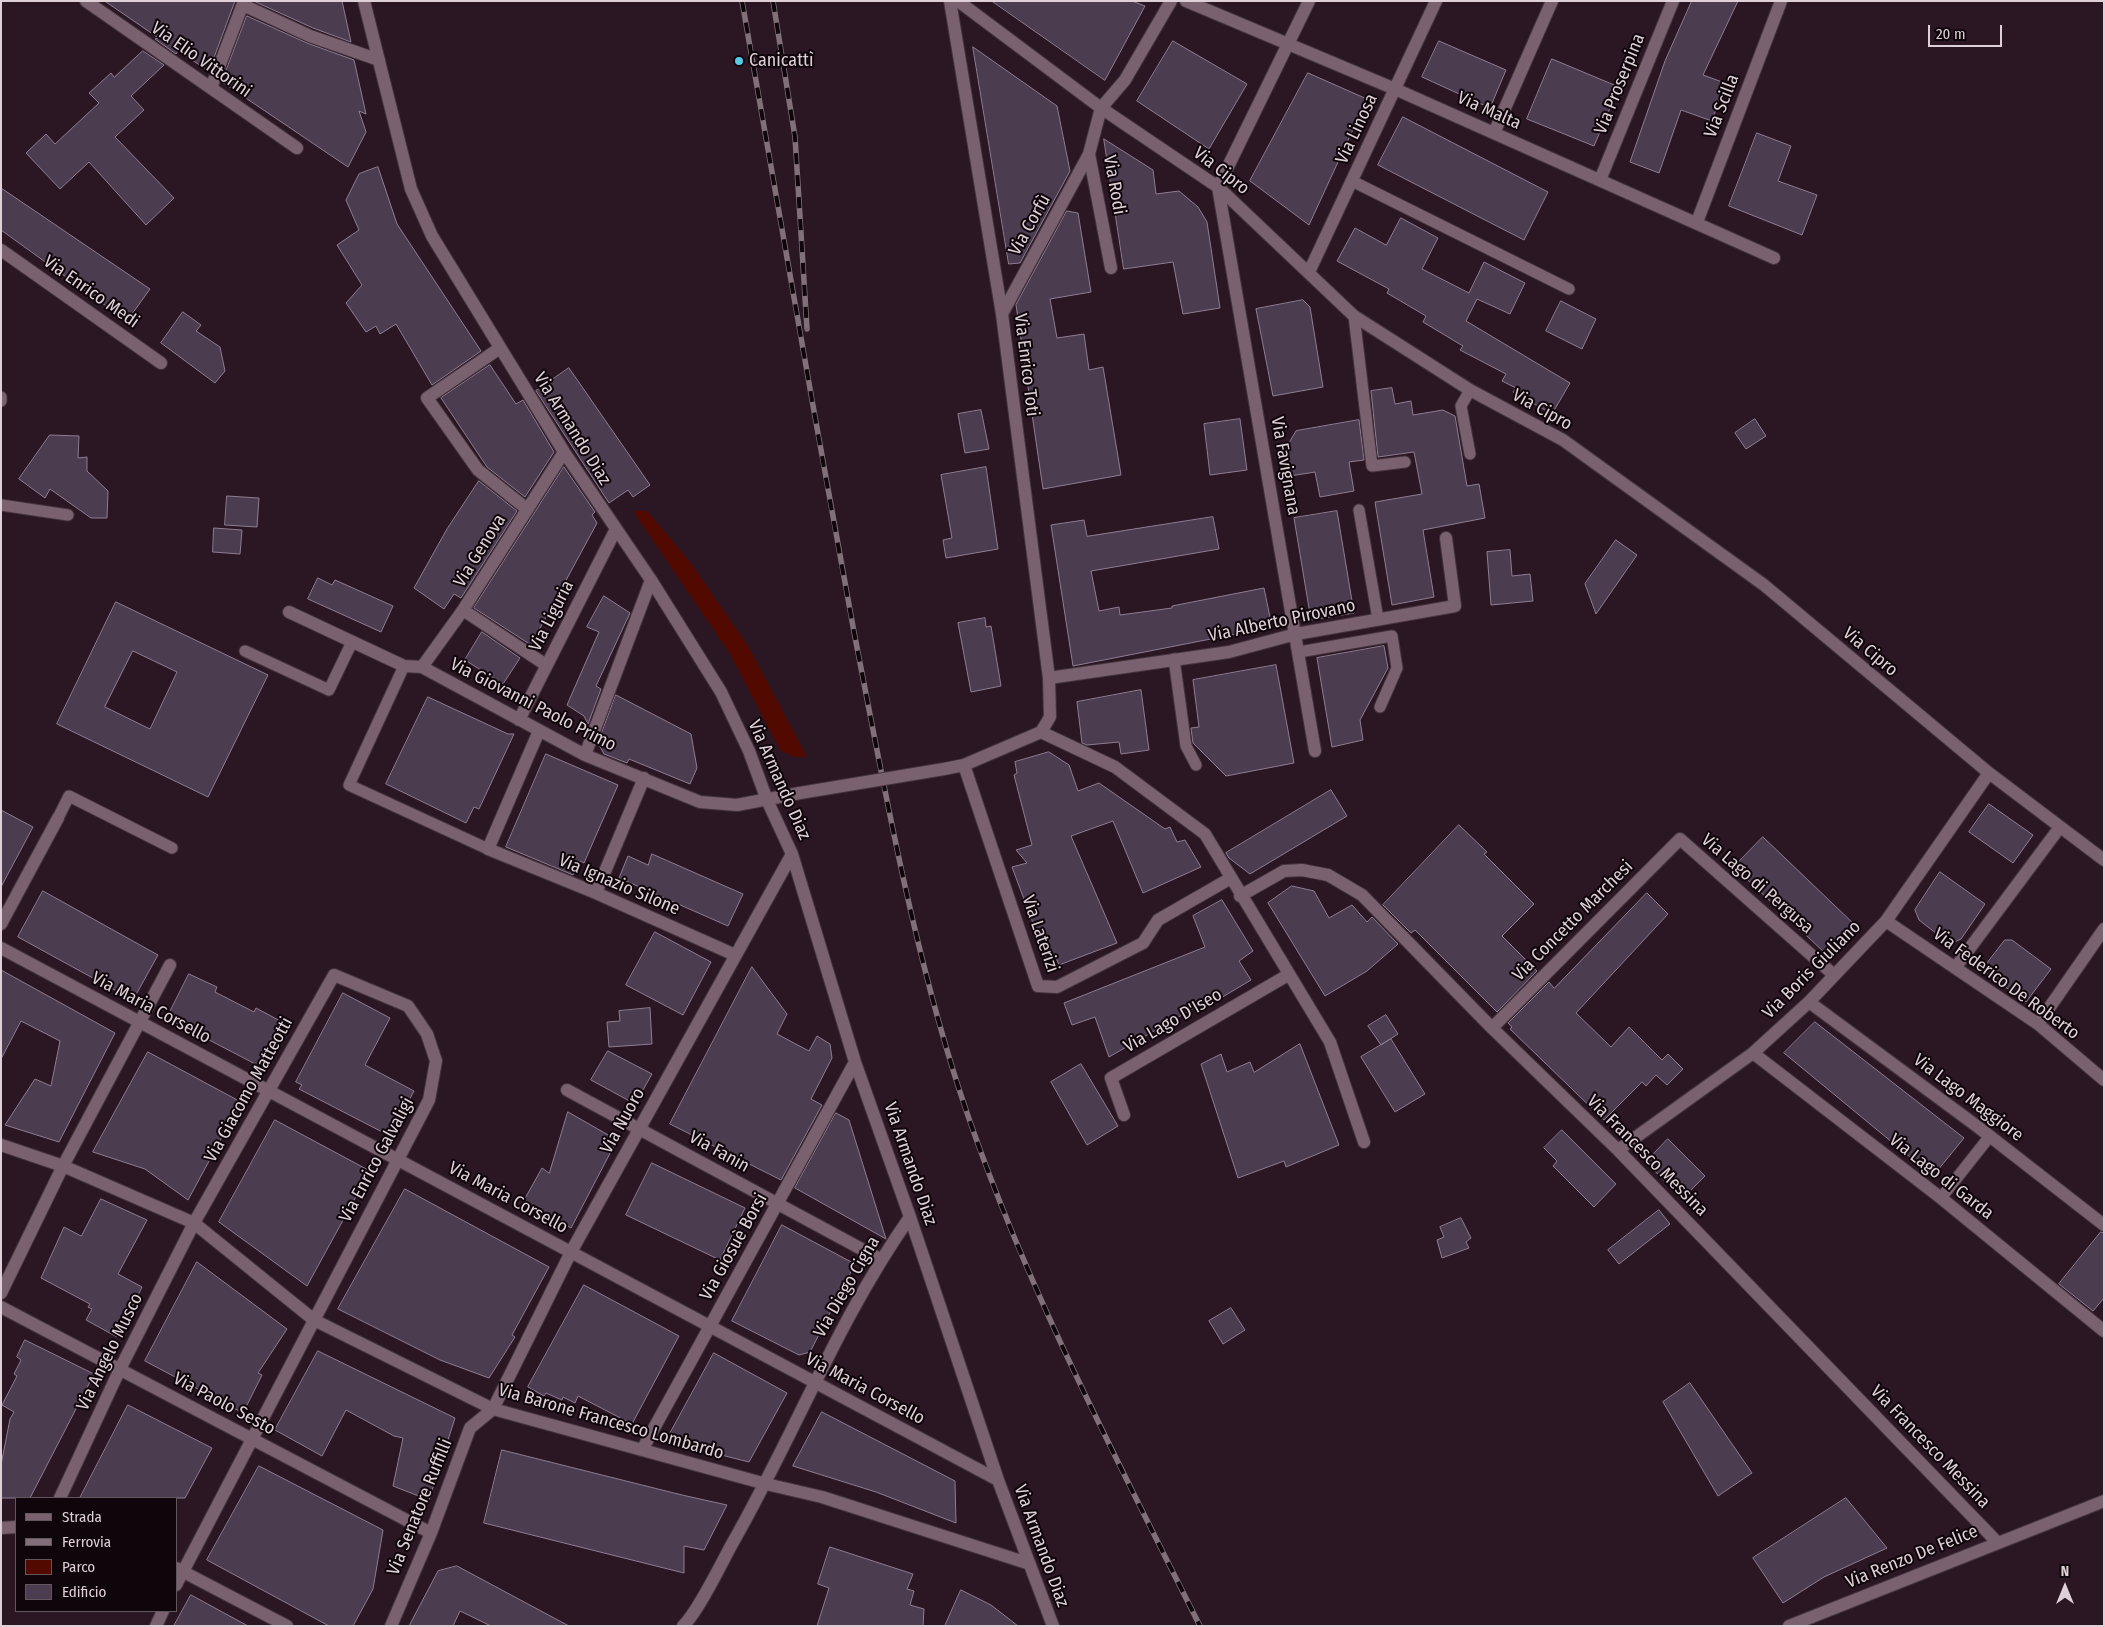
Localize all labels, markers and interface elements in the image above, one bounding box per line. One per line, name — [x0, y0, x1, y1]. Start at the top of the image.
scale bar — [1930, 15, 2004, 47]
street label: Via Elio Vittorini — [147, 17, 255, 103]
text: 20 m — [1936, 25, 1966, 43]
street label: Via Proserpina — [1590, 31, 1650, 137]
place label: Canicattì — [749, 50, 813, 72]
marker: Canicattì — [733, 55, 745, 67]
street label: Via Scilla — [1700, 71, 1744, 141]
street label: Via Malta — [1454, 87, 1524, 135]
street label: Via Linosa — [1331, 91, 1383, 167]
street label: Via Cipro — [1189, 142, 1253, 200]
street label: Via Rodi — [1098, 154, 1130, 216]
street label: Via Corfù — [1005, 191, 1055, 259]
street label: Via Enrico Medi — [39, 251, 143, 333]
street label: Via Enrico Toti — [1009, 312, 1043, 418]
street label: Via Armando Diaz — [529, 369, 615, 489]
street label: Via Cipro — [1508, 385, 1576, 435]
street label: Via Favignana — [1266, 415, 1304, 517]
street label: Via Genova — [449, 511, 511, 591]
street label: Via Liguria — [525, 577, 579, 655]
street label: Via Alberto Pirovano — [1207, 595, 1357, 647]
street label: Via Cipro — [1838, 623, 1902, 681]
street label: Via Giovanni Paolo Primo — [446, 654, 620, 756]
street label: Via Armando Diaz — [743, 717, 815, 843]
street label: Via Lago di Pergusa — [1697, 829, 1817, 939]
street label: Via Ignazio Silone — [555, 850, 683, 920]
street label: Via Concetto Marchesi — [1508, 856, 1638, 986]
street label: Via Laterizi — [1017, 892, 1063, 976]
street label: Via Boris Giuliano — [1758, 916, 1866, 1024]
street label: Via Federico De Roberto — [1929, 924, 2083, 1044]
street label: Via Maria Corsello — [88, 967, 214, 1049]
street label: Via Lago D'Iseo — [1120, 984, 1226, 1058]
street label: Via Giacomo Matteotti — [200, 1014, 298, 1166]
street label: Via Lago Maggiore — [1909, 1050, 2027, 1146]
street label: Via Nuoro — [596, 1084, 650, 1158]
street label: Via Francesco Messina — [1582, 1091, 1712, 1221]
street label: Via Enrico Galvaligi — [335, 1094, 419, 1226]
street label: Via Armando Diaz — [879, 1100, 941, 1228]
street label: Via Fanin — [685, 1127, 753, 1177]
street label: Via Lago di Garda — [1884, 1129, 1998, 1225]
street label: Via Maria Corsello — [445, 1157, 571, 1239]
street label: Via Giosuè Borsi — [696, 1190, 772, 1304]
street label: Via Diego Cigna — [809, 1233, 885, 1341]
street label: Via Angelo Musco — [72, 1290, 148, 1414]
street label: Via Maria Corsello — [802, 1348, 928, 1430]
street label: Via Paolo Sesto — [169, 1368, 279, 1440]
street label: Via Barone Francesco Lombardo — [496, 1379, 726, 1465]
street label: Via Francesco Messina — [1866, 1381, 1994, 1513]
street label: Via Senatore Ruffilli — [383, 1436, 457, 1578]
street label: Via Armando Diaz — [1009, 1482, 1073, 1610]
legend — [15, 1497, 178, 1612]
text: Strada — [62, 1508, 102, 1526]
street label: Via Renzo De Felice — [1843, 1521, 1981, 1593]
text: Ferrovia — [62, 1533, 111, 1551]
text: Parco — [62, 1558, 95, 1576]
north arrow — [2040, 1562, 2090, 1612]
text: N — [2061, 1563, 2069, 1580]
text: Edificio — [62, 1583, 107, 1601]

